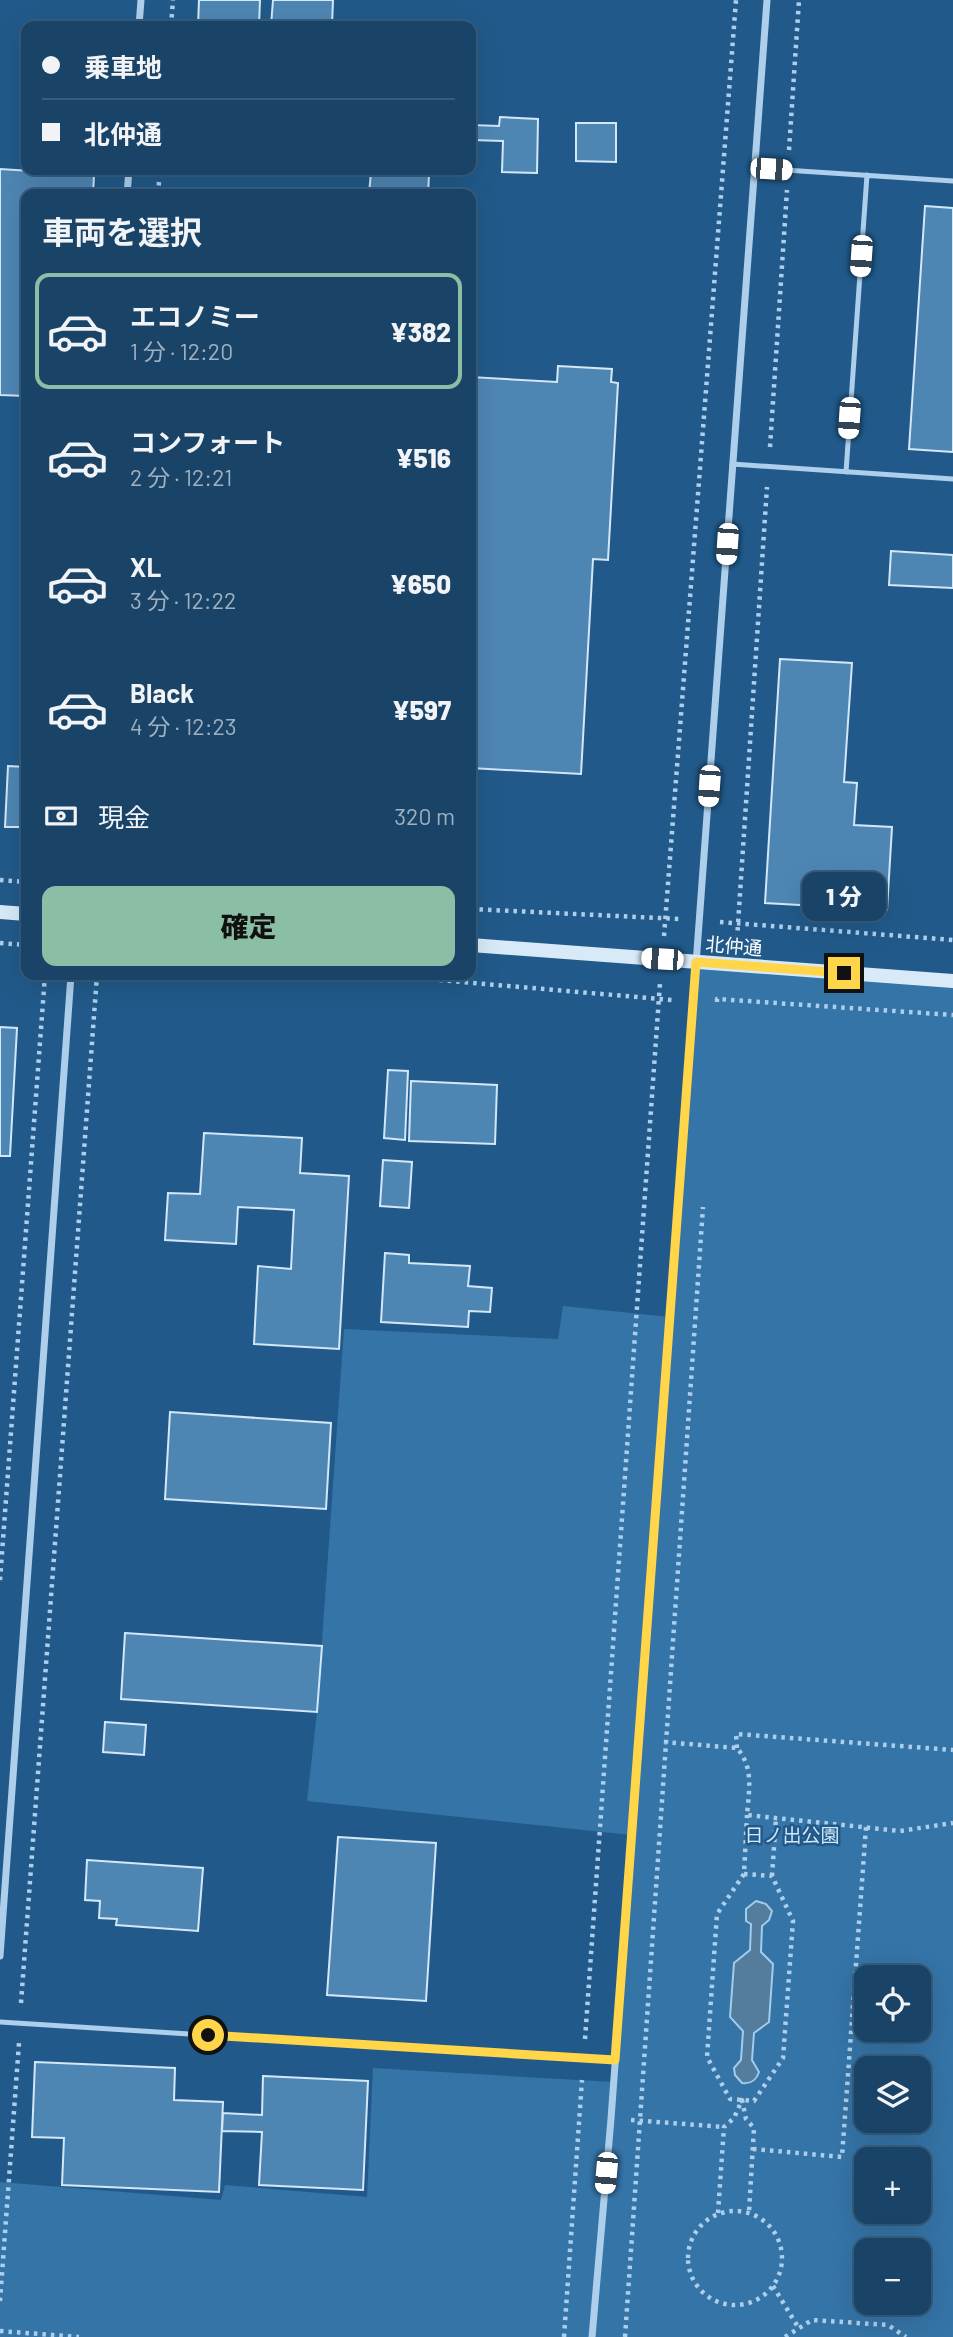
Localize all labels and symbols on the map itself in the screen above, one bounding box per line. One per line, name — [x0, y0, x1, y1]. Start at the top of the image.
car — [750, 157, 793, 181]
car — [850, 234, 873, 278]
car — [838, 396, 861, 440]
car — [716, 522, 739, 566]
car — [698, 764, 721, 808]
callout: 1 分 — [802, 872, 886, 920]
street label: 北仲通 — [705, 932, 763, 959]
car — [641, 947, 684, 971]
route end — [828, 957, 860, 989]
park label: 日ノ出公園 — [744, 1823, 840, 1846]
route start — [192, 2019, 224, 2051]
car — [594, 2151, 619, 2195]

